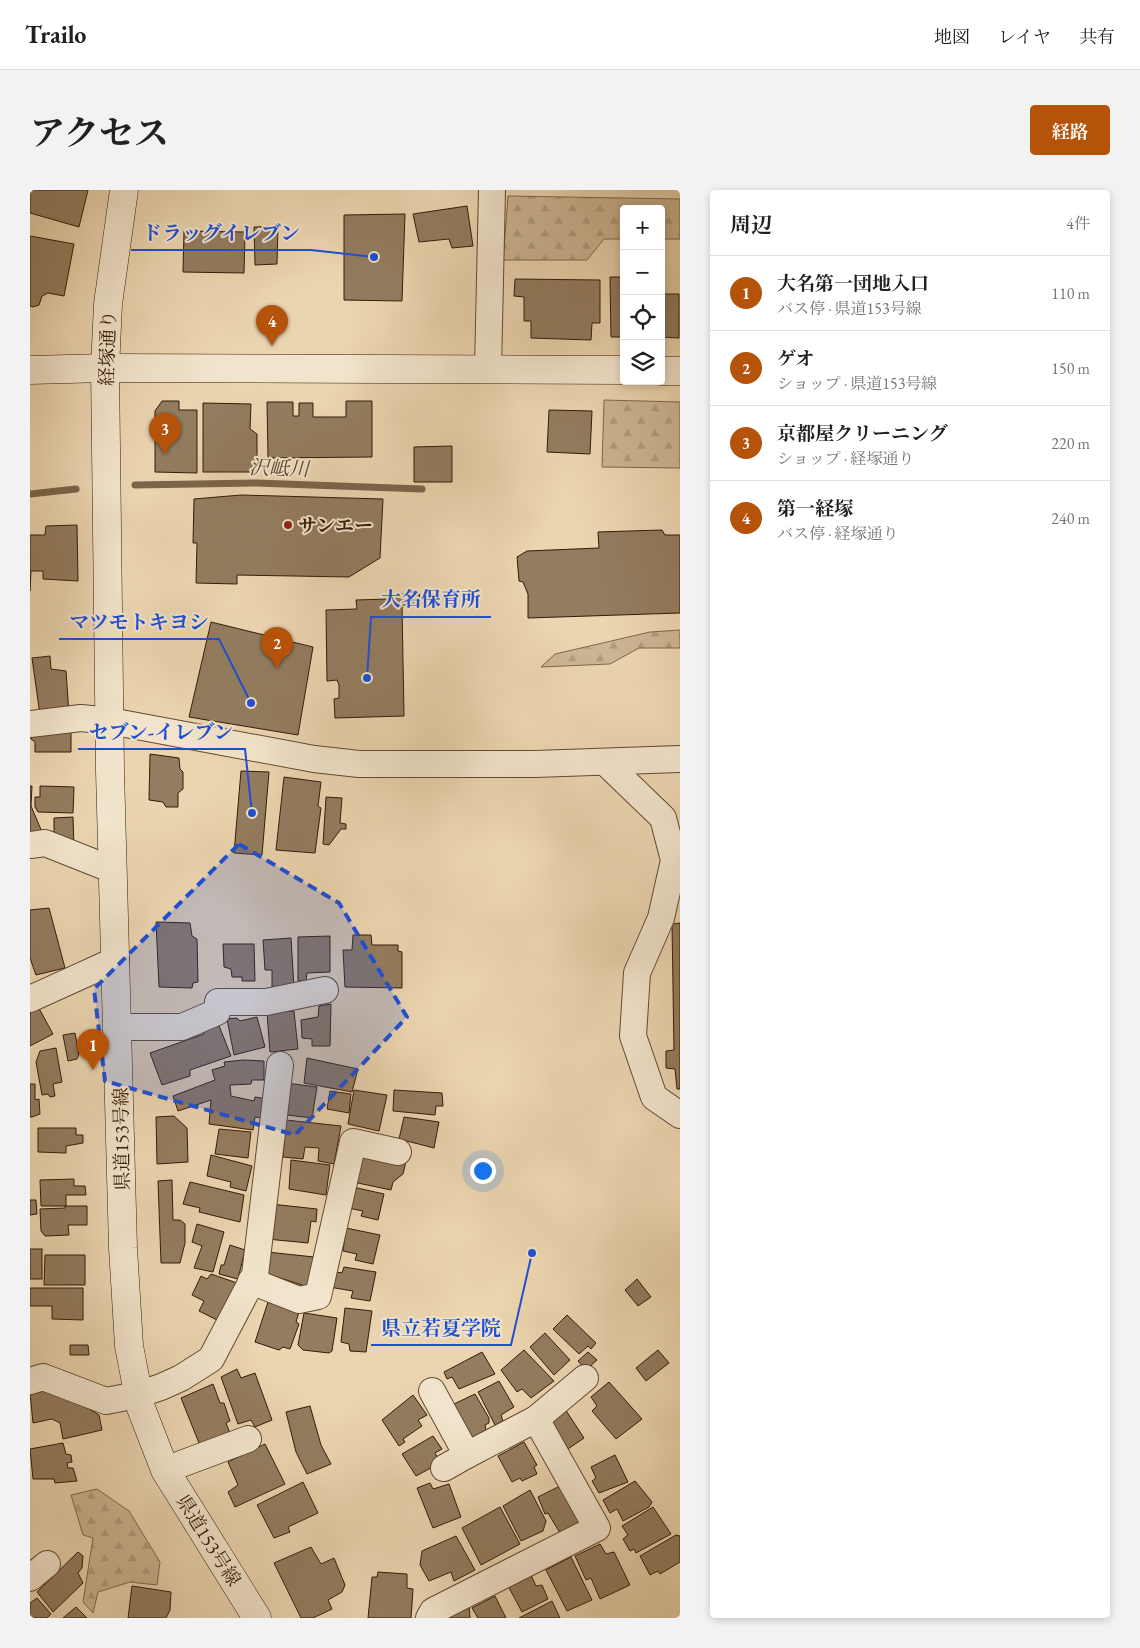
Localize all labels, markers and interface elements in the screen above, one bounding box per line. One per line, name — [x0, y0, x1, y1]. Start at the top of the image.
text: Trailo — [25, 19, 86, 50]
text: 地図 — [934, 25, 970, 48]
text: レイヤ — [998, 25, 1051, 48]
text: 共有 — [1079, 25, 1115, 48]
button: 経路 — [1030, 105, 1110, 155]
text: アクセス — [30, 110, 169, 155]
map controls — [620, 205, 665, 385]
button: + — [620, 205, 665, 250]
text: 周辺 — [730, 211, 772, 238]
text: 4件 — [1066, 213, 1090, 234]
callout: ドラッグイレブン — [131, 215, 311, 250]
text: ドラッグイレブン — [142, 220, 300, 246]
button: − — [620, 250, 665, 295]
text: 大名第一団地入口 — [777, 271, 929, 296]
text: 1 — [742, 283, 750, 304]
text: 110 m — [1051, 283, 1090, 304]
button: locate — [620, 295, 665, 340]
text: バス停 · 県道153号線 — [777, 298, 922, 319]
pin: 4 — [256, 305, 288, 346]
street label: 経塚通り — [94, 310, 121, 386]
button: layers — [620, 340, 665, 385]
text: ゲオ — [777, 346, 815, 371]
text: 2 — [742, 358, 750, 379]
text: 150 m — [1051, 358, 1090, 379]
text: ショップ · 県道153号線 — [777, 373, 937, 394]
pin: 3 — [149, 413, 181, 454]
text: 京都屋クリーニング — [777, 421, 948, 446]
text: 3 — [742, 433, 750, 454]
text: 220 m — [1051, 433, 1090, 454]
text: ショップ · 経塚通り — [777, 448, 914, 469]
water label: 沢岻川 — [249, 454, 311, 482]
text: 第一経塚 — [777, 496, 853, 521]
text: 4 — [742, 508, 750, 529]
text: 240 m — [1051, 508, 1090, 529]
place label: サンエー — [298, 513, 373, 538]
marker: サンエー — [282, 519, 294, 531]
text: バス停 · 経塚通り — [777, 523, 899, 544]
callout: 大名保育所 — [371, 582, 491, 617]
text: 大名保育所 — [381, 586, 481, 612]
callout: マツモトキヨシ — [59, 604, 219, 639]
text: マツモトキヨシ — [69, 609, 209, 635]
pin: 2 — [261, 627, 293, 668]
callout: セブン-イレブン — [78, 714, 245, 749]
text: セブン-イレブン — [89, 719, 233, 745]
pin: 1 — [77, 1029, 109, 1070]
street label: 県道153号線 — [108, 1087, 135, 1191]
your location — [470, 1158, 496, 1184]
callout: 県立若夏学院 — [371, 1310, 511, 1345]
text: 県立若夏学院 — [381, 1315, 501, 1341]
street label: 県道153号線 — [171, 1490, 247, 1591]

